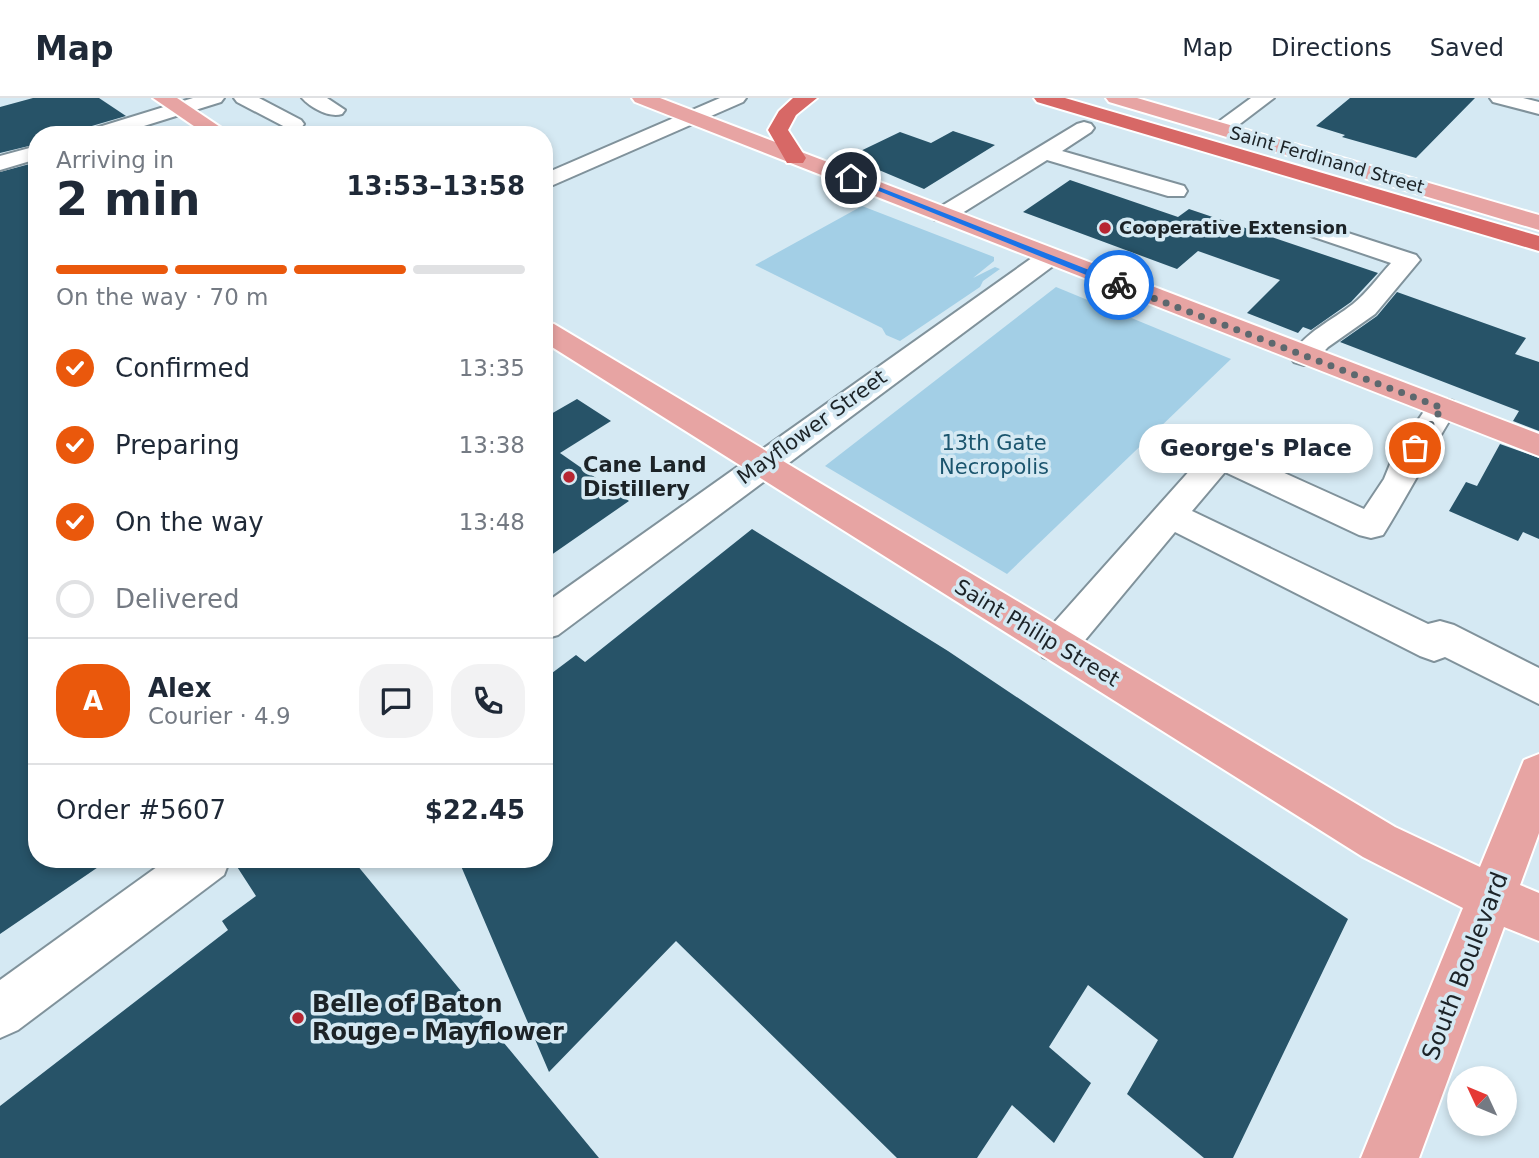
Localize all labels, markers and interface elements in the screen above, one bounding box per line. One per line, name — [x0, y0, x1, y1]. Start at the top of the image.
text: Map — [35, 29, 114, 68]
text: Map — [1182, 34, 1233, 62]
text: Directions — [1271, 34, 1392, 62]
text: Saved — [1430, 34, 1504, 62]
street label: Saint Ferdinand Street — [1227, 122, 1427, 197]
text: Arriving in — [56, 147, 174, 173]
pin — [821, 148, 881, 208]
icon: home — [832, 159, 870, 197]
text: 13:53–13:58 — [346, 171, 525, 201]
text: 2 min — [56, 172, 200, 226]
place label: Cooperative Extension — [1119, 217, 1348, 238]
marker: Cooperative Extension — [1097, 220, 1113, 236]
courier — [1084, 250, 1154, 320]
icon: bike — [1100, 266, 1138, 304]
text: On the way · 70 m — [56, 284, 268, 310]
icon: check — [56, 349, 94, 387]
text: Confirmed — [115, 353, 250, 383]
text: 13:35 — [459, 355, 525, 381]
street label: Mayflower Street — [733, 365, 891, 489]
pin — [1385, 418, 1445, 478]
callout: George's Place — [1138, 424, 1373, 472]
icon: check — [56, 426, 94, 464]
icon: bag — [1396, 429, 1434, 467]
text: Preparing — [115, 430, 240, 460]
park label: 13th Gate Necropolis — [939, 431, 1049, 479]
text: 13:38 — [459, 432, 525, 458]
text: George's Place — [1160, 435, 1352, 461]
place label: Cane Land Distillery — [583, 453, 707, 501]
marker: Cane Land Distillery — [561, 469, 577, 485]
icon: check — [56, 503, 94, 541]
text: On the way — [115, 507, 264, 537]
text: 13:48 — [459, 509, 525, 535]
street label: Saint Philip Street — [950, 574, 1124, 692]
text: Delivered — [115, 584, 239, 614]
button: chat — [359, 664, 433, 738]
button: phone — [451, 664, 525, 738]
text: Alex — [148, 673, 211, 703]
text: A — [83, 686, 103, 716]
text: Courier · 4.9 — [148, 703, 291, 729]
text: Order #5607 — [56, 795, 226, 825]
text: $22.45 — [425, 795, 525, 825]
street label: South Boulevard — [1416, 868, 1514, 1064]
place label: Belle of Baton Rouge - Mayflower — [312, 990, 564, 1046]
marker: Belle of Baton Rouge - Mayflower — [290, 1010, 306, 1026]
north arrow — [1447, 1066, 1517, 1136]
map controls — [1447, 1066, 1517, 1136]

